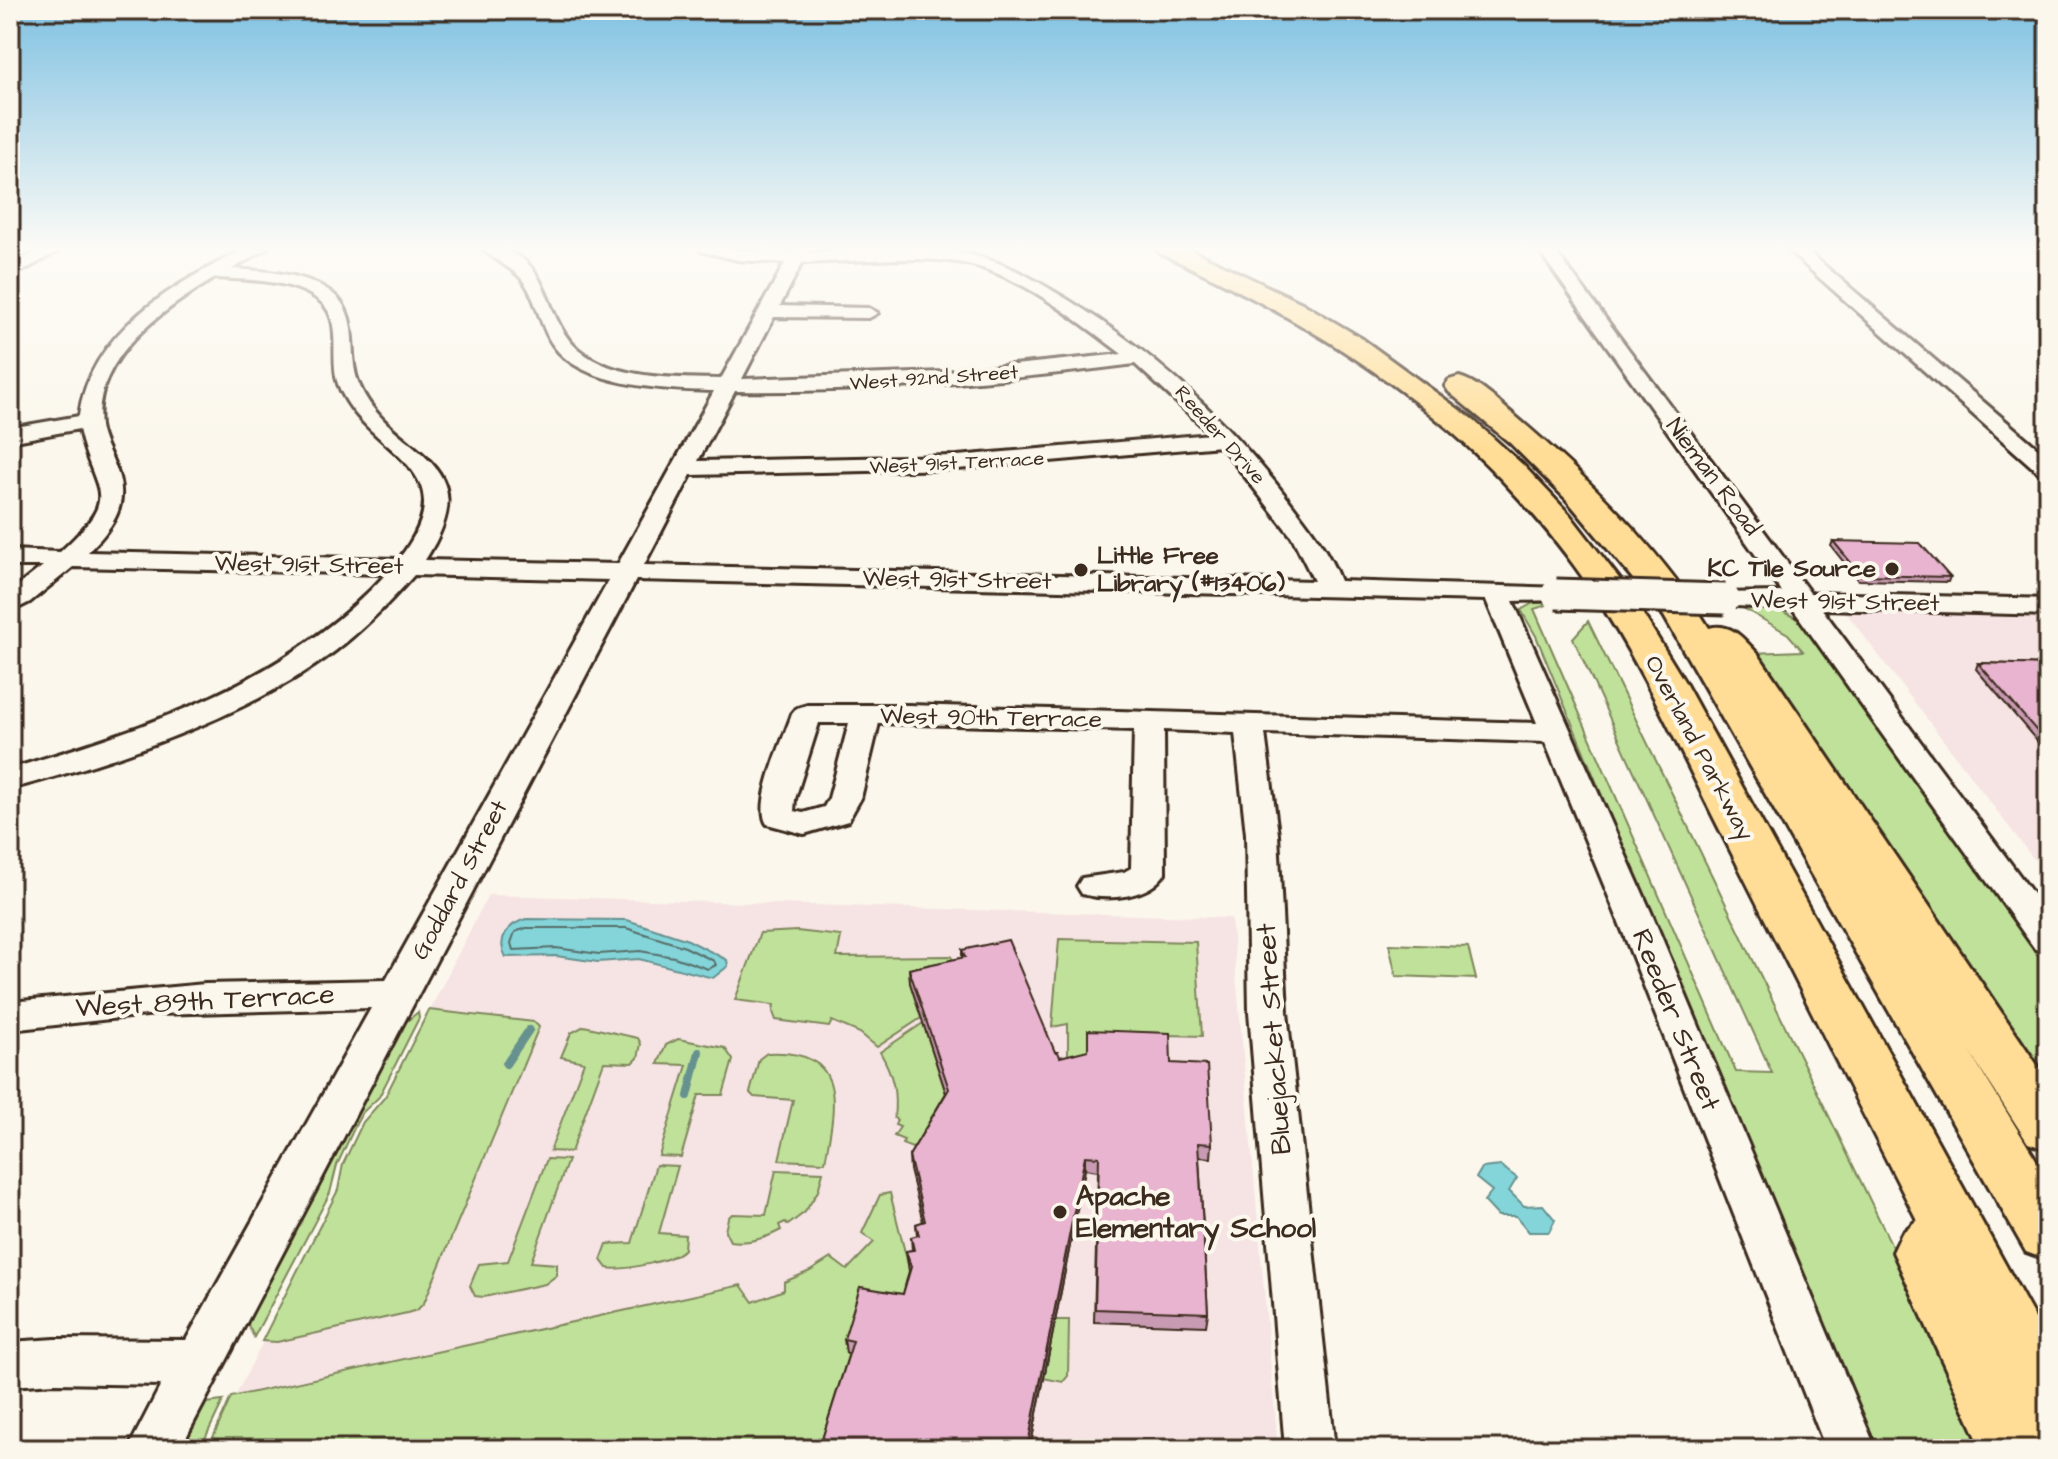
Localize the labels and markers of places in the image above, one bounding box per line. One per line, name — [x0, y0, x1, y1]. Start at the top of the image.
place label: Little Free Library (#13406) — [1097, 539, 1285, 603]
place label: KC Tile Source — [1707, 552, 1876, 586]
marker: KC Tile Source — [1883, 560, 1901, 578]
marker: Little Free Library (#13406) — [1072, 561, 1090, 579]
place label: Apache Elementary School — [1076, 1177, 1316, 1251]
marker: Apache Elementary School — [1051, 1203, 1069, 1221]

